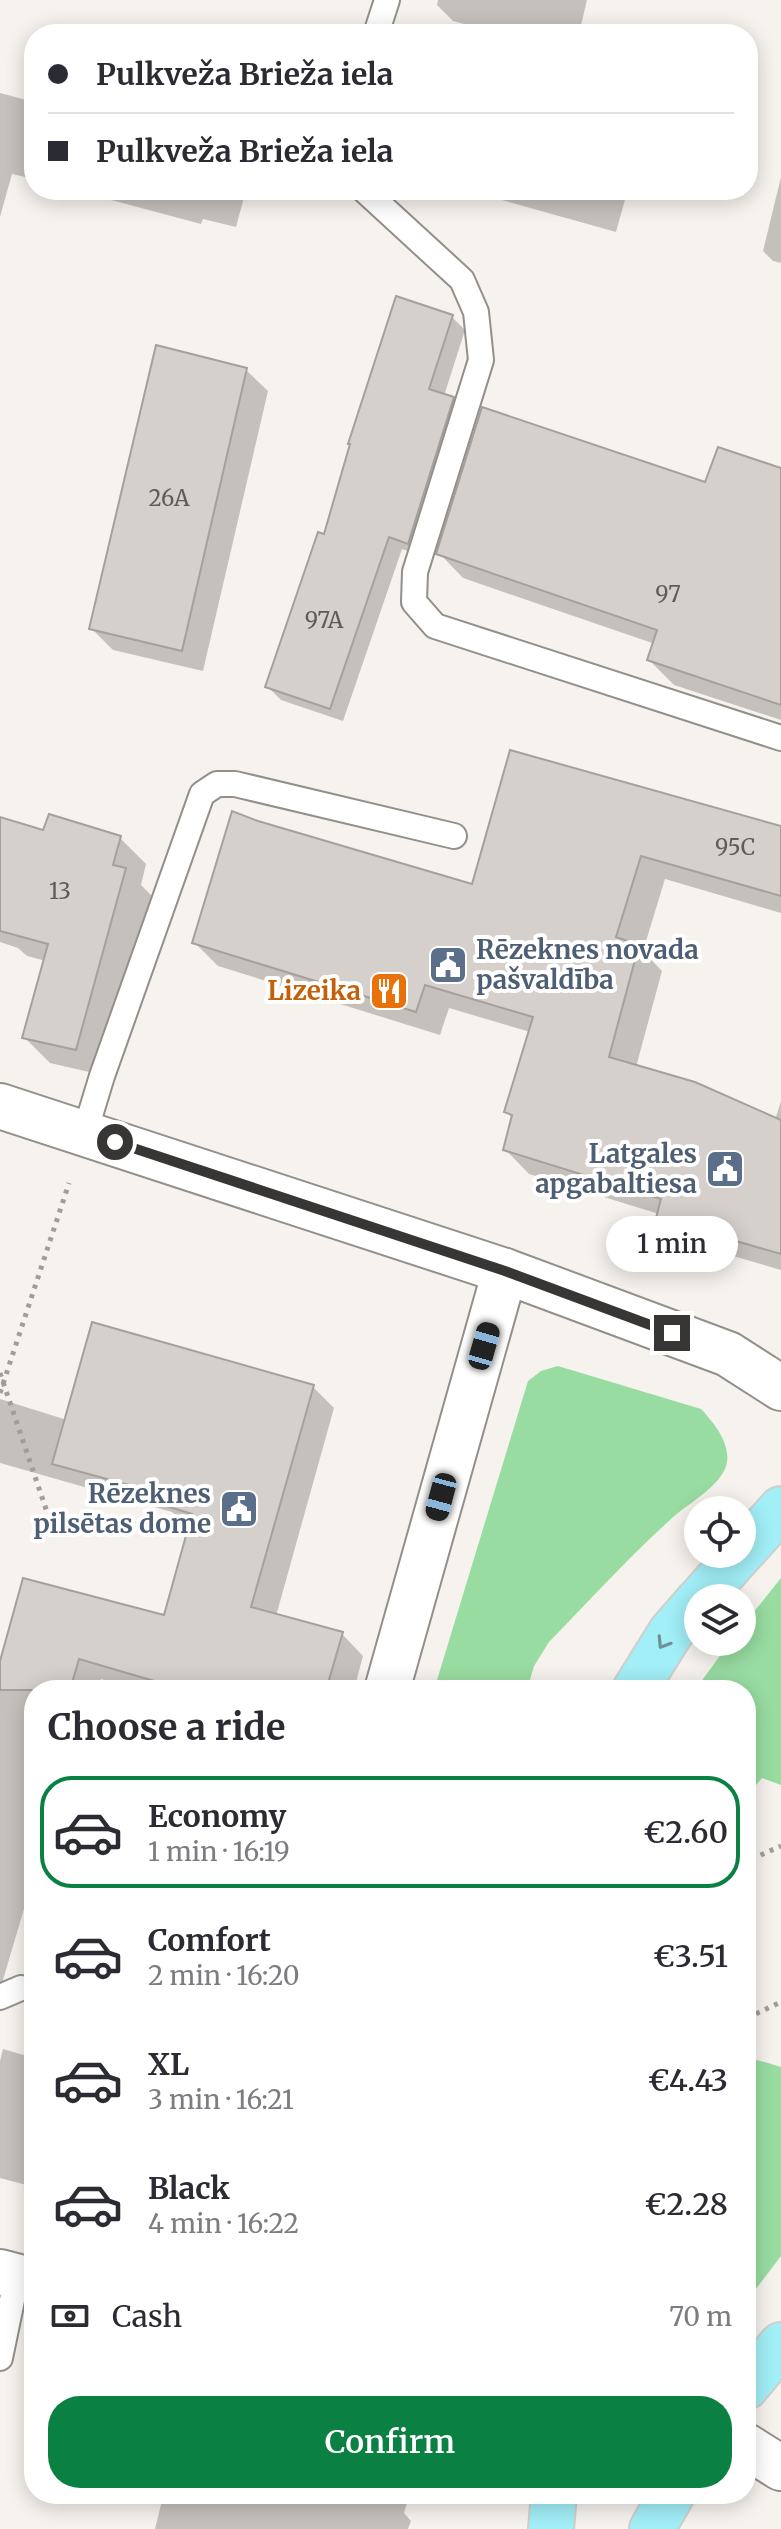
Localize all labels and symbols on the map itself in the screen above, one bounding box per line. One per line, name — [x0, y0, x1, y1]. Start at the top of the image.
house number: 26A — [148, 484, 190, 512]
house number: 97 — [655, 580, 681, 608]
house number: 97A — [305, 606, 344, 634]
house number: 95C — [715, 833, 755, 861]
house number: 13 — [49, 877, 71, 905]
place label: Rēzeknes novada pašvaldība — [476, 933, 699, 996]
public building icon: Rēzeknes novada pašvaldība — [427, 944, 469, 986]
restaurant icon: Lizeika — [368, 970, 410, 1012]
place label: Lizeika — [267, 974, 361, 1007]
route start — [97, 1124, 133, 1160]
place label: Latgales apgabaltiesa — [535, 1137, 697, 1200]
public building icon: Latgales apgabaltiesa — [704, 1148, 746, 1190]
callout: 1 min — [606, 1217, 738, 1273]
route end — [654, 1315, 690, 1351]
car — [466, 1320, 502, 1372]
car — [423, 1471, 459, 1523]
place label: Rēzeknes pilsētas dome — [33, 1477, 211, 1540]
public building icon: Rēzeknes pilsētas dome — [218, 1488, 260, 1530]
one-way arrow — [658, 1634, 673, 1649]

